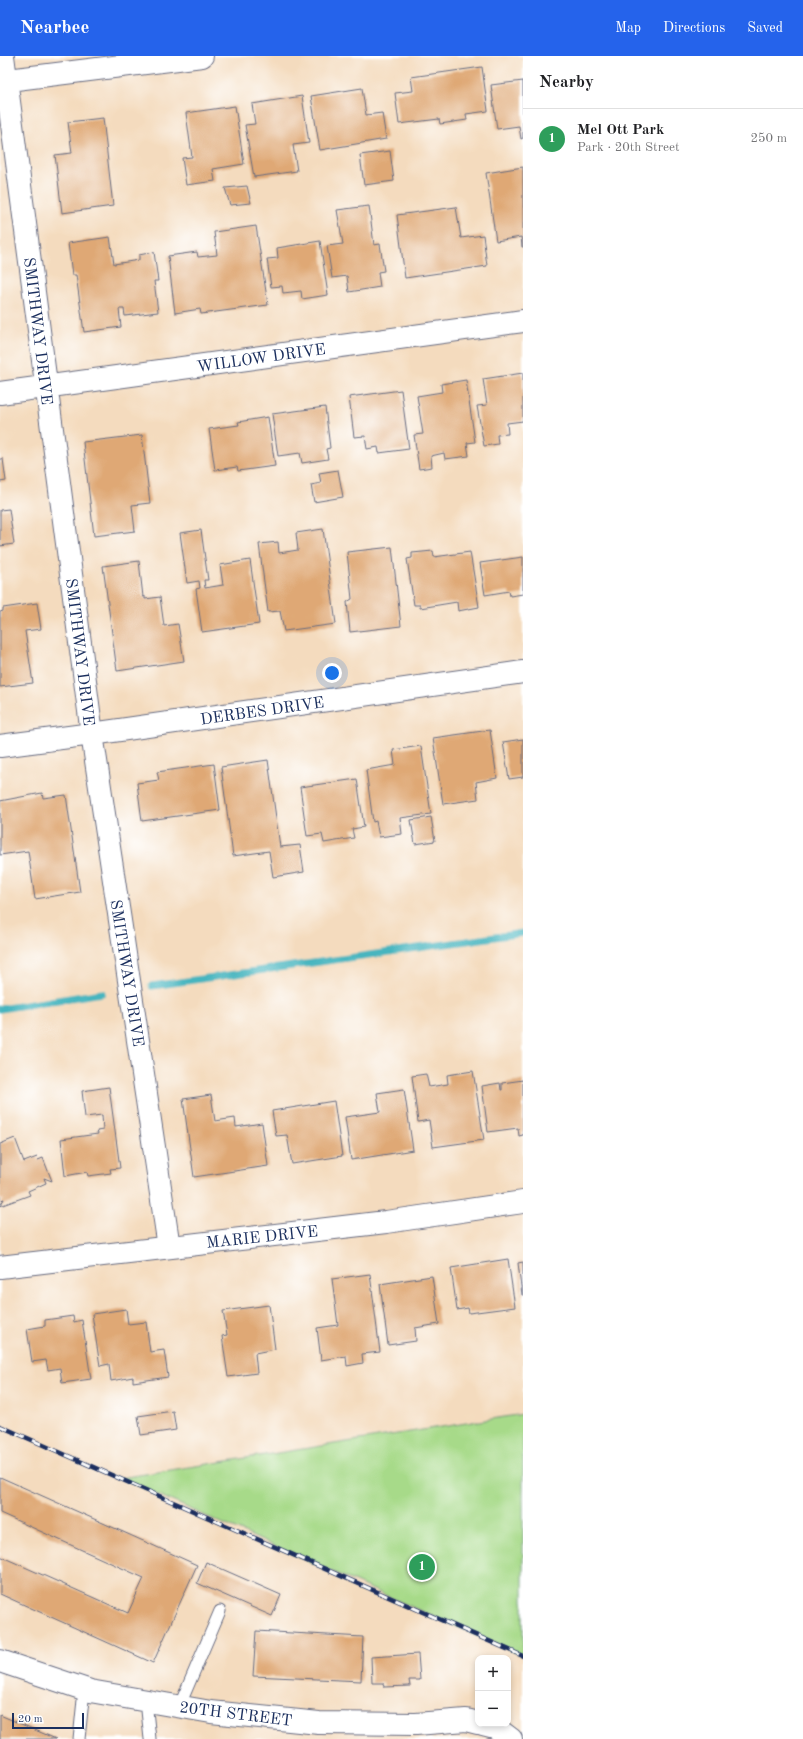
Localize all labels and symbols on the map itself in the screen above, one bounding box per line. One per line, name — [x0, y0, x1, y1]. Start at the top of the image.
street label: SMITHWAY DRIVE — [20, 257, 54, 406]
street label: WILLOW DRIVE — [196, 342, 327, 376]
street label: SMITHWAY DRIVE — [62, 578, 96, 727]
your location — [322, 663, 342, 683]
street label: DERBES DRIVE — [199, 695, 325, 729]
street label: SMITHWAY DRIVE — [107, 899, 146, 1048]
street label: MARIE DRIVE — [205, 1224, 319, 1252]
pin: 1 — [409, 1552, 435, 1582]
street label: 20TH STREET — [179, 1700, 293, 1730]
scale bar — [12, 1711, 84, 1730]

